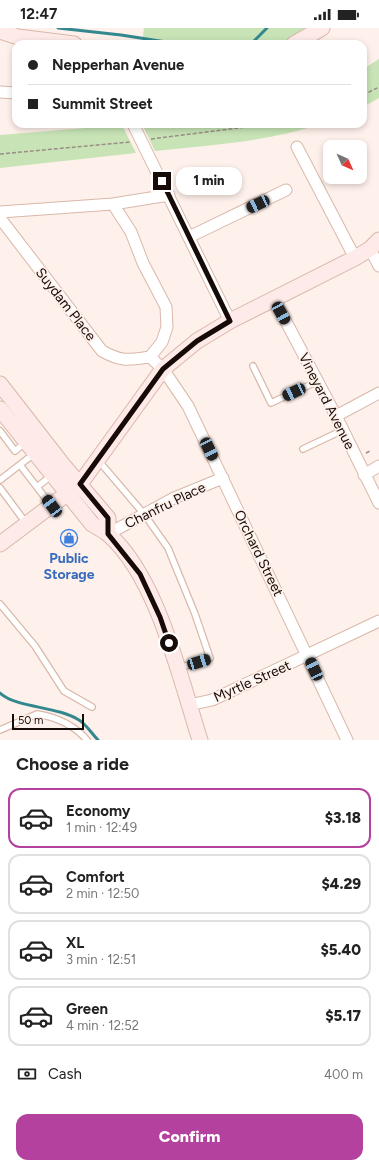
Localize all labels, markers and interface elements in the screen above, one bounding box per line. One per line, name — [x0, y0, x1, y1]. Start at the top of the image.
text: 12:47 — [20, 5, 57, 23]
text: Nepperhan Avenue — [52, 56, 184, 74]
text: Summit Street — [52, 95, 153, 113]
north arrow — [323, 140, 367, 184]
map controls — [323, 140, 367, 184]
callout: 1 min — [176, 167, 242, 195]
route end — [153, 172, 171, 190]
text: 1 min — [193, 173, 225, 188]
car — [245, 193, 271, 215]
street label: Suydam Place — [32, 264, 100, 344]
car — [270, 300, 292, 326]
street label: Vineyard Avenue — [295, 350, 358, 453]
car — [281, 381, 307, 403]
car — [198, 436, 220, 462]
street label: Chanfru Place — [122, 478, 209, 532]
car — [40, 493, 64, 519]
street label: Orchard Street — [230, 507, 287, 599]
shop icon: Public Storage — [59, 528, 79, 548]
place label: Public Storage — [43, 550, 95, 583]
route start — [160, 634, 178, 652]
car — [186, 653, 212, 671]
car — [303, 656, 325, 682]
street label: Myrtle Street — [211, 657, 293, 706]
scale bar — [12, 712, 84, 731]
text: 50 m — [18, 714, 43, 727]
text: Choose a ride — [16, 753, 129, 775]
icon: car — [18, 800, 54, 836]
text: Economy — [66, 802, 131, 820]
text: $3.18 — [325, 809, 361, 827]
text: 1 min · 12:49 — [66, 820, 137, 835]
icon: car — [18, 866, 54, 902]
text: Comfort — [66, 868, 125, 886]
text: $4.29 — [322, 875, 361, 893]
text: 2 min · 12:50 — [66, 886, 139, 901]
icon: car — [18, 932, 54, 968]
text: XL — [66, 934, 84, 952]
text: $5.40 — [321, 941, 361, 959]
text: 3 min · 12:51 — [66, 952, 136, 967]
icon: car — [18, 998, 54, 1034]
text: Green — [66, 1000, 108, 1018]
text: $5.17 — [325, 1007, 361, 1025]
text: 4 min · 12:52 — [66, 1018, 139, 1033]
icon: cash — [16, 1063, 38, 1085]
text: Cash — [48, 1065, 82, 1083]
text: 400 m — [324, 1067, 363, 1082]
button: Confirm — [16, 1114, 363, 1160]

